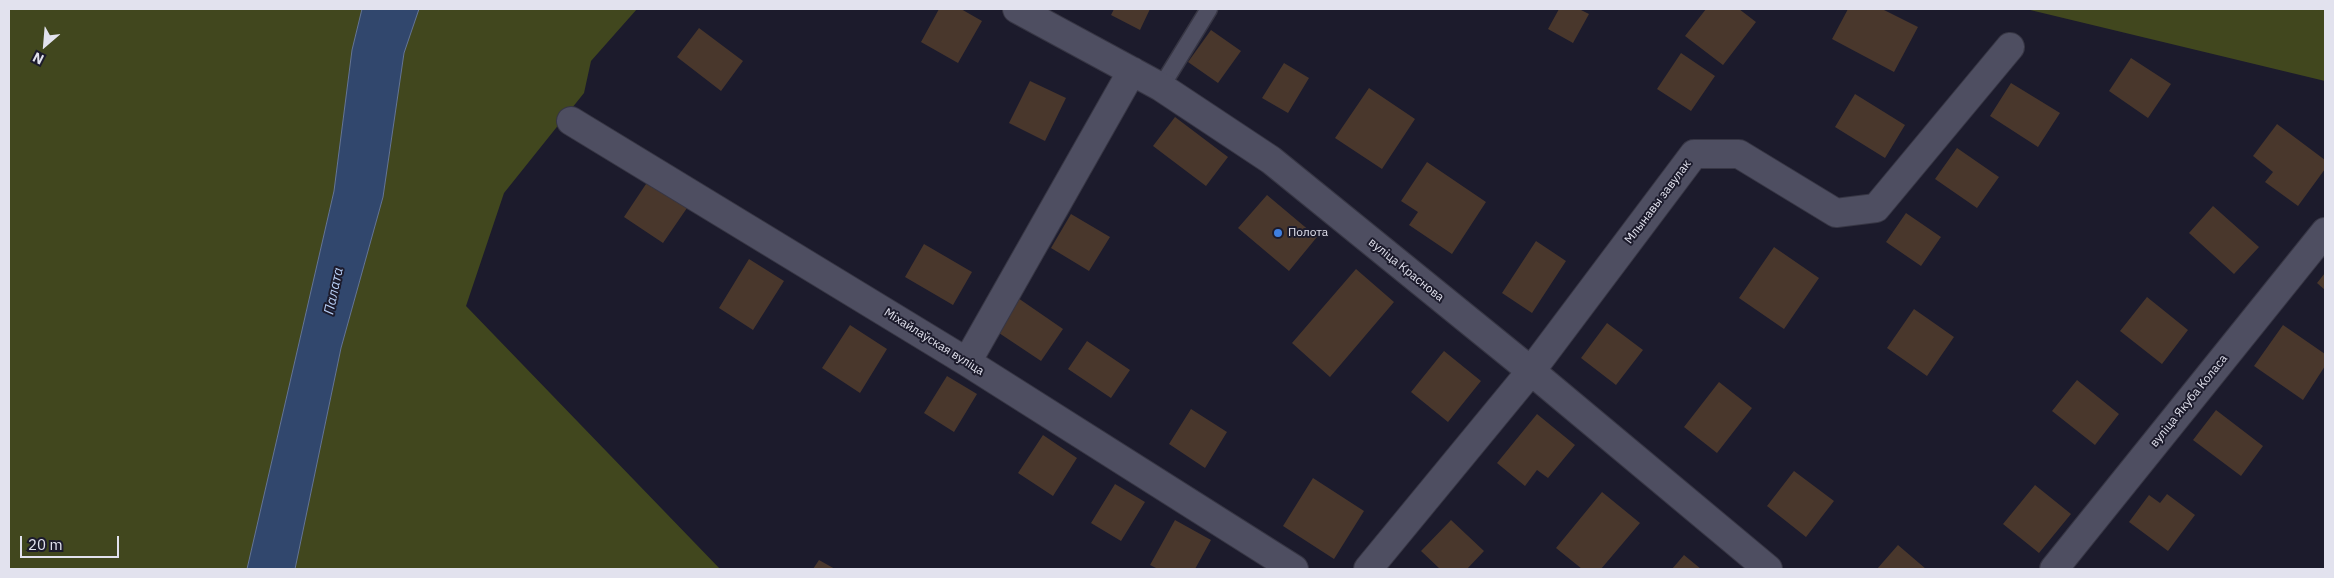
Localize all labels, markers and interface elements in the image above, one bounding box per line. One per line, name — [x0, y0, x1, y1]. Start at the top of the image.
north arrow — [20, 20, 70, 70]
text: N — [30, 48, 47, 69]
street label: Млынавы завулак — [1622, 157, 1694, 247]
place label: Полота — [1288, 226, 1328, 240]
marker: Полота — [1272, 227, 1284, 239]
street label: вуліца Краснова — [1365, 235, 1447, 305]
water label: Палата — [321, 266, 347, 316]
street label: Міхайлаўская вуліца — [881, 305, 987, 379]
street label: вуліца Якуба Коласа — [2147, 352, 2231, 450]
scale bar — [22, 526, 121, 558]
text: 20 m — [28, 535, 63, 554]

